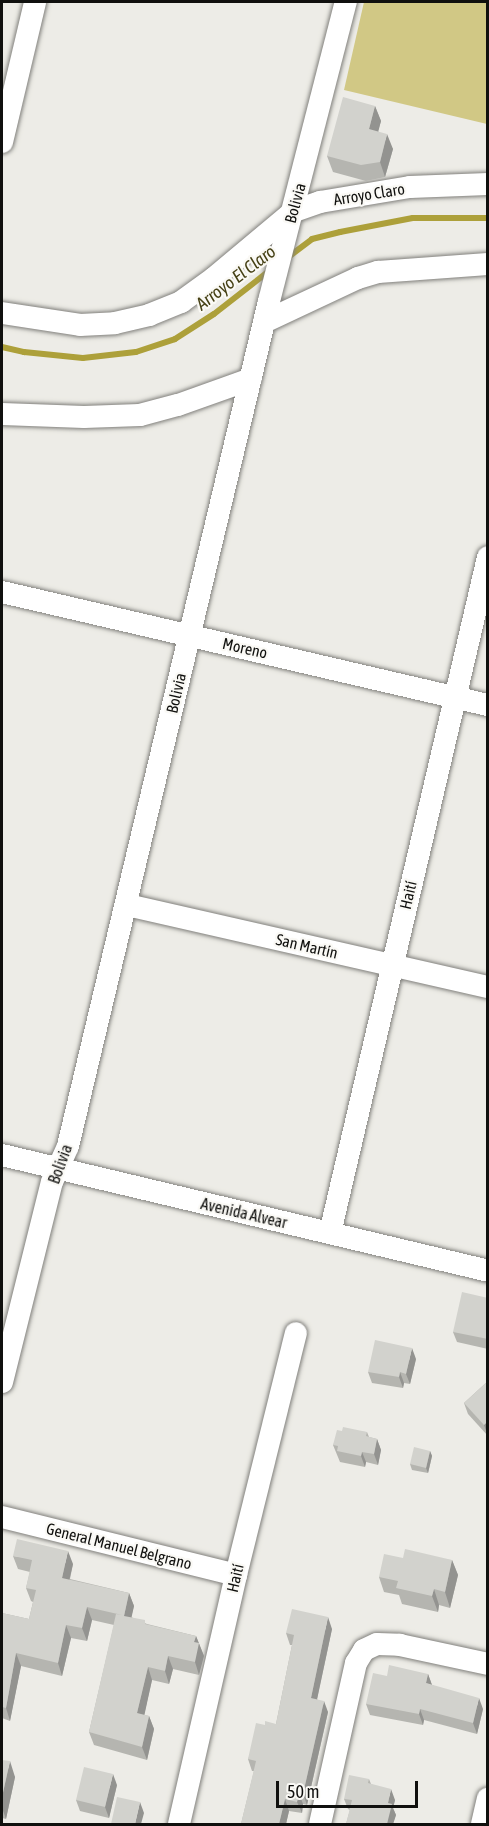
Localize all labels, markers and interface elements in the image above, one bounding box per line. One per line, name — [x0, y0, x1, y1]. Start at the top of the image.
street label: Arroyo Claro — [332, 179, 406, 209]
street label: Bolivia — [280, 181, 310, 225]
water label: Arroyo El Claro — [192, 241, 280, 315]
street label: Moreno — [221, 634, 269, 662]
street label: Bolivia — [162, 671, 190, 715]
street label: Haití — [395, 879, 421, 911]
street label: San Martín — [274, 930, 340, 962]
street label: Bolivia — [44, 1142, 76, 1186]
street label: Avenida Alvear — [199, 1194, 289, 1232]
street label: General Manuel Belgrano — [44, 1519, 194, 1573]
street label: Haití — [222, 1562, 248, 1594]
scale bar — [279, 1769, 422, 1807]
text: 50 m — [287, 1781, 319, 1802]

